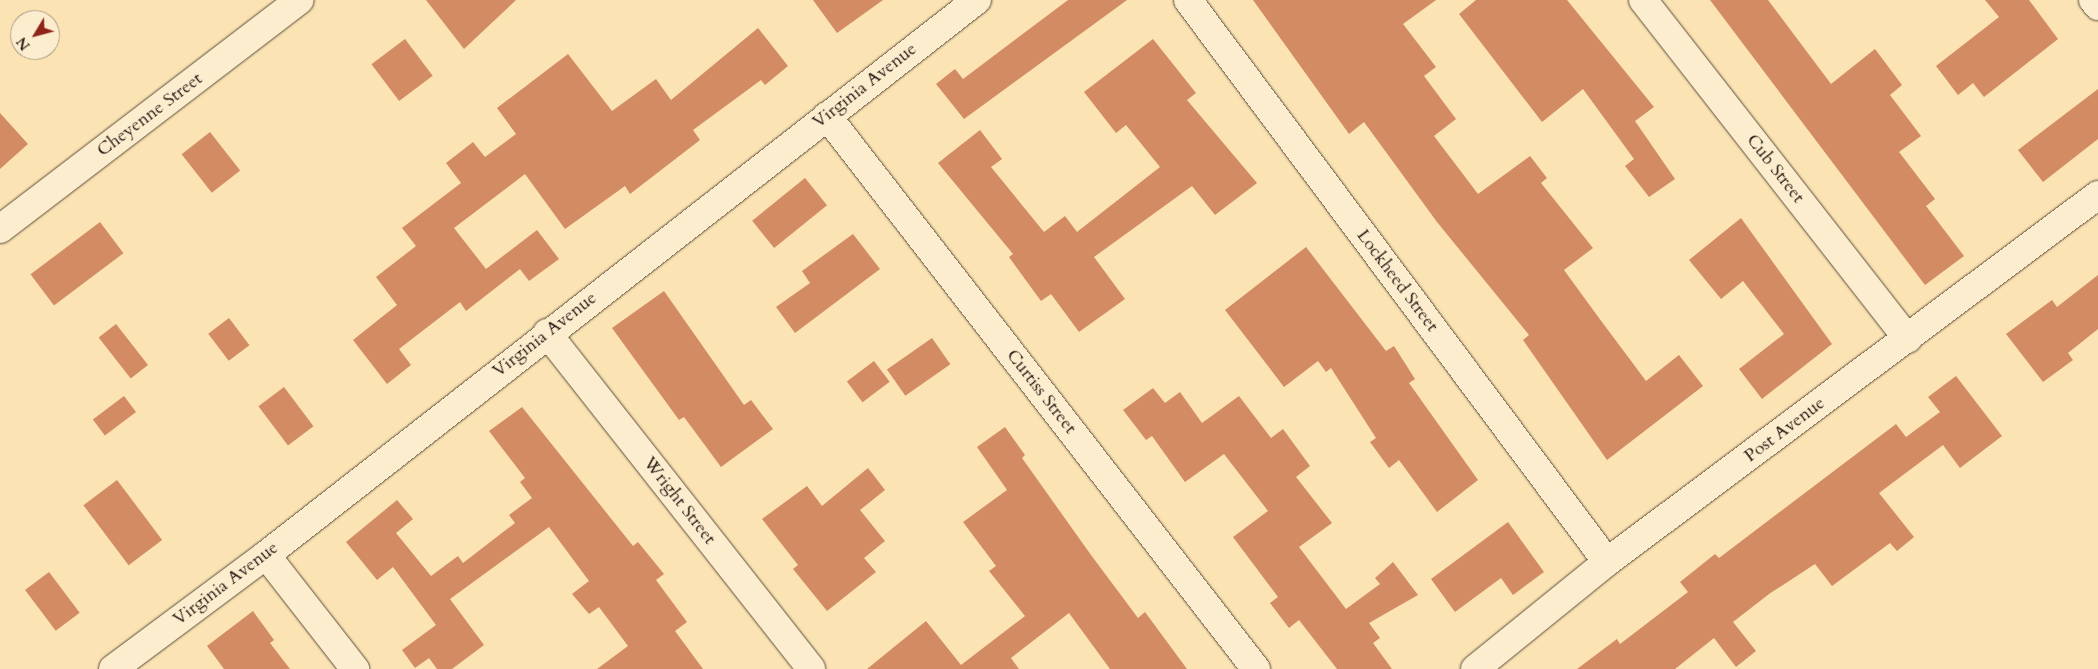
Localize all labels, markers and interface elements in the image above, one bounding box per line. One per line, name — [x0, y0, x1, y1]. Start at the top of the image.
north arrow — [10, 10, 60, 60]
text: N — [12, 33, 35, 54]
street label: Virginia Avenue — [809, 39, 921, 133]
street label: Cheyenne Street — [93, 68, 207, 162]
street label: Cub Street — [1741, 130, 1809, 208]
street label: Lockheed Street — [1352, 226, 1442, 336]
street label: Virginia Avenue — [489, 288, 601, 382]
street label: Curtiss Street — [1001, 346, 1081, 438]
street label: Post Avenue — [1740, 393, 1830, 467]
street label: Wright Street — [638, 453, 720, 549]
street label: Virginia Avenue — [169, 537, 283, 631]

